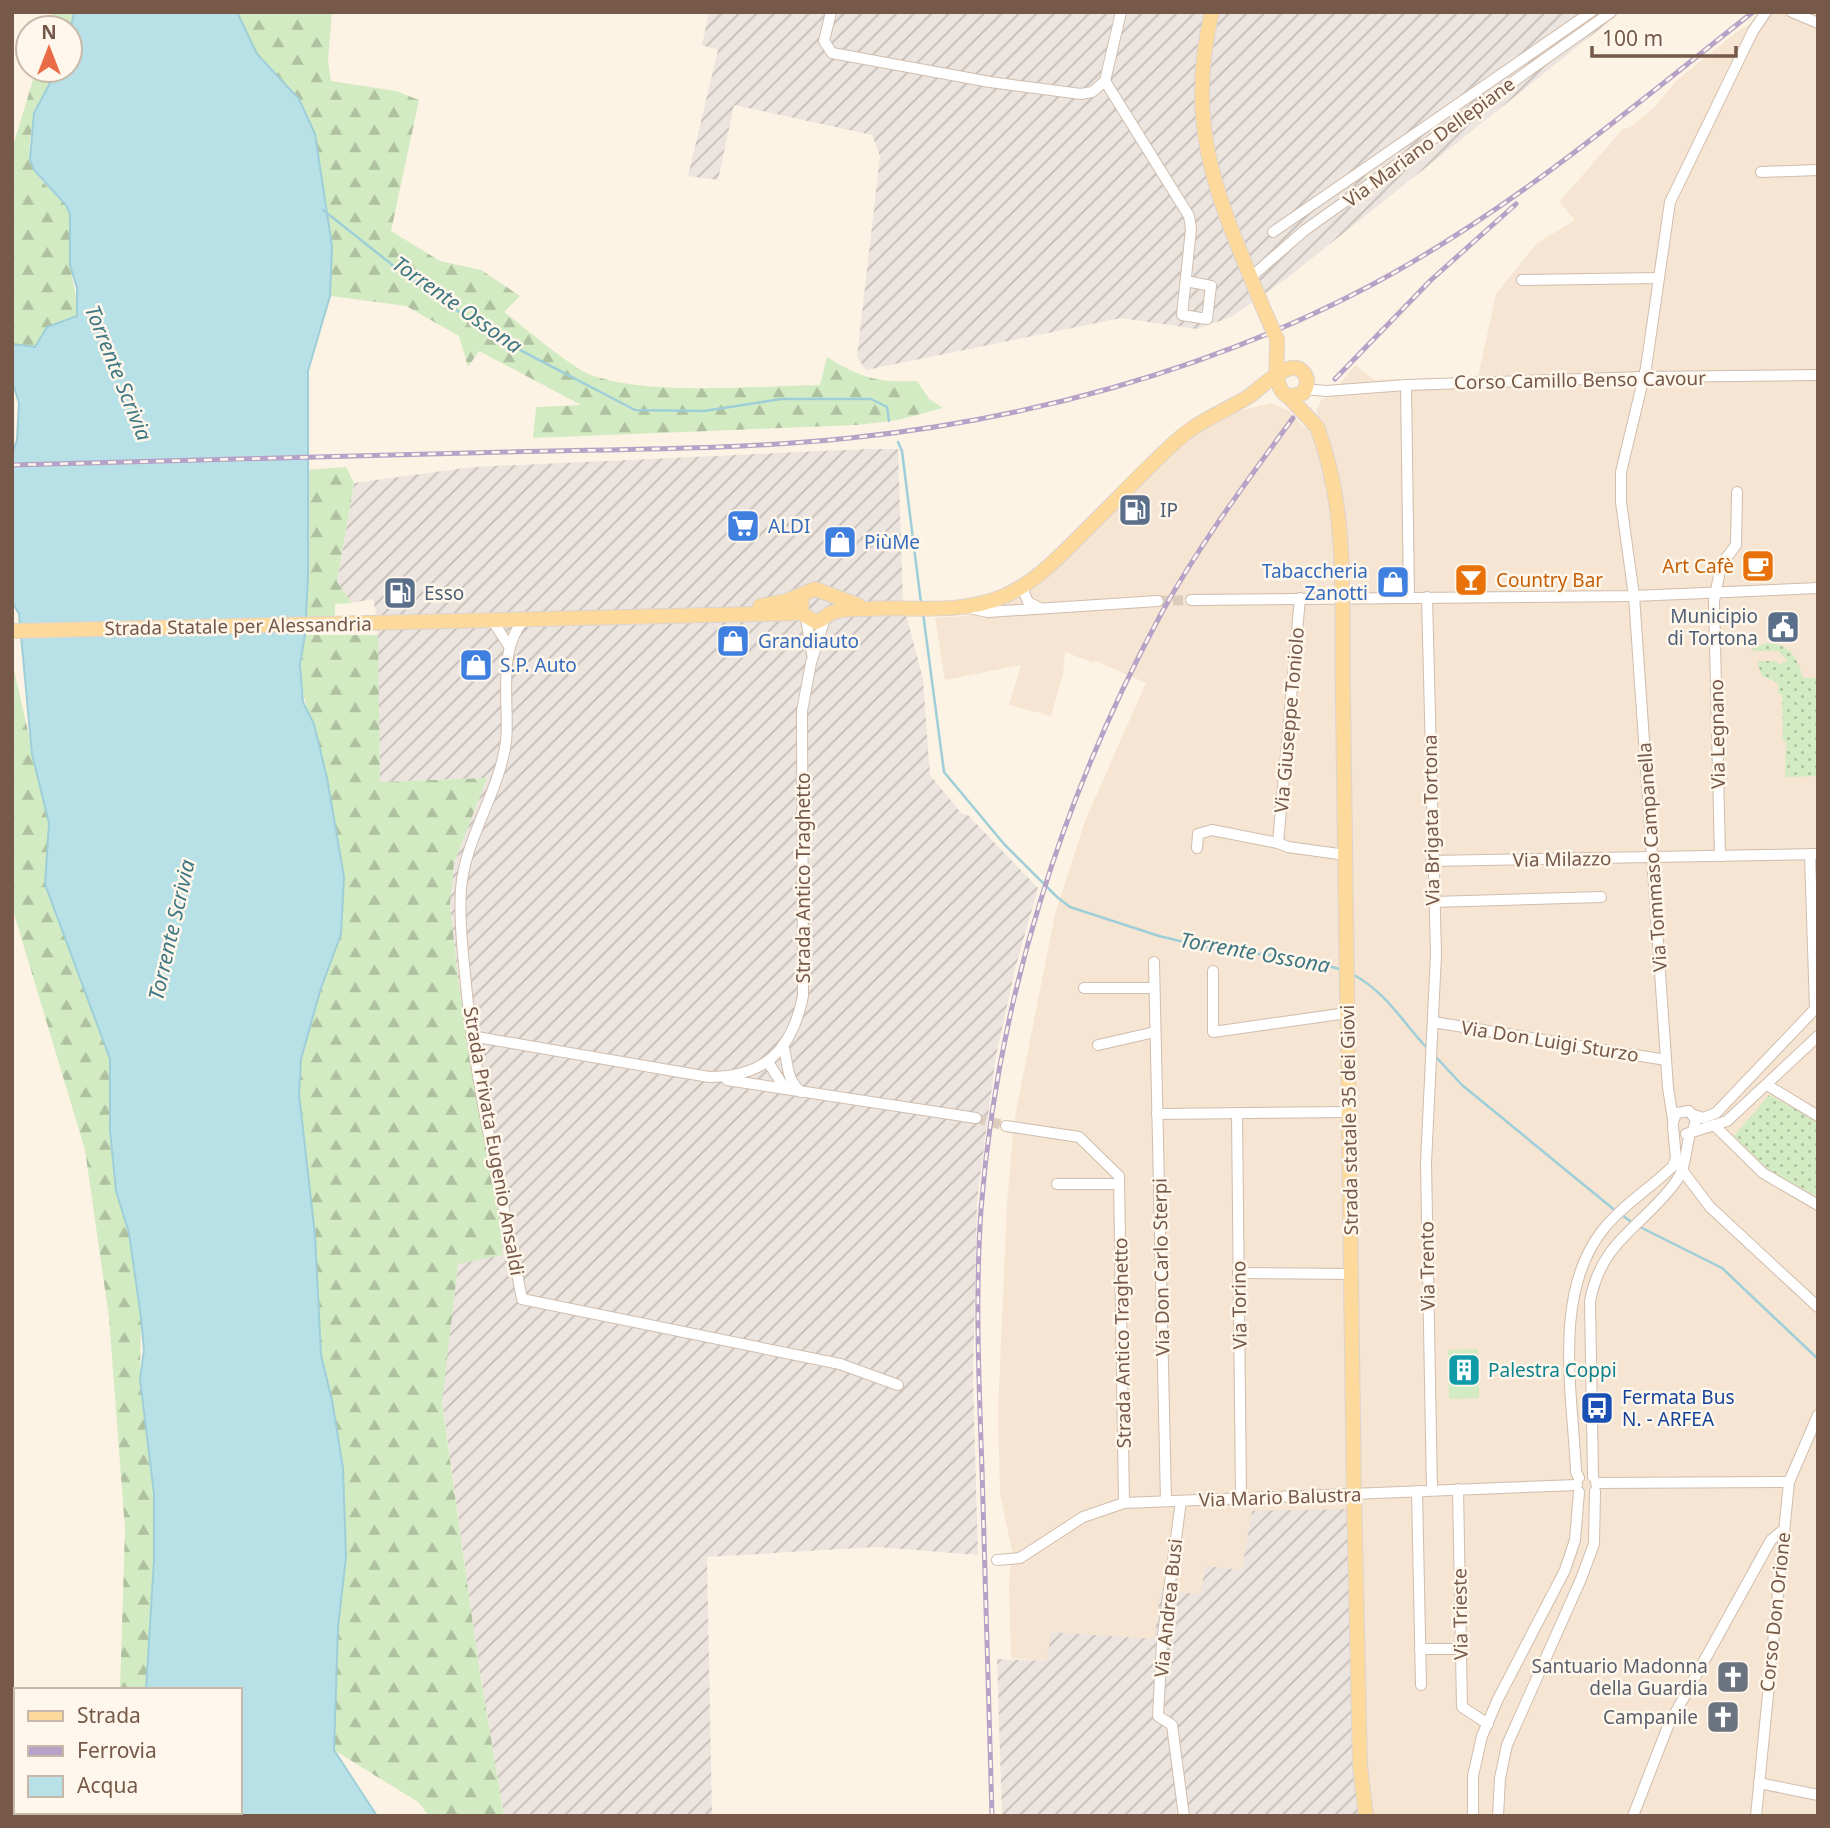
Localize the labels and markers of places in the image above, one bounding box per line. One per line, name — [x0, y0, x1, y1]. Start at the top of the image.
fuel station icon: IP — [1116, 491, 1154, 529]
place label: IP — [1160, 497, 1178, 523]
supermarket icon: ALDI — [724, 507, 762, 545]
place label: ALDI — [768, 513, 810, 539]
shop icon: PiùMe — [821, 523, 859, 561]
place label: PiùMe — [864, 529, 920, 555]
cafe icon: Art Cafè — [1739, 547, 1777, 585]
place label: Art Cafè — [1662, 553, 1734, 579]
place label: Tabaccheria Zanotti — [1262, 558, 1368, 606]
bar icon: Country Bar — [1452, 561, 1490, 599]
shop icon: Tabaccheria Zanotti — [1374, 563, 1412, 601]
place label: Country Bar — [1496, 567, 1603, 593]
fuel station icon: Esso — [381, 574, 419, 612]
place label: Esso — [424, 580, 464, 606]
place label: Municipio di Tortona — [1667, 603, 1758, 651]
public building icon: Municipio di Tortona — [1764, 608, 1802, 646]
shop icon: Grandiauto — [714, 622, 752, 660]
place label: Grandiauto — [758, 628, 859, 654]
shop icon: S.P. Auto — [457, 646, 495, 684]
place label: S.P. Auto — [500, 652, 577, 678]
building icon: Palestra Coppi — [1445, 1351, 1483, 1389]
place label: Palestra Coppi — [1488, 1357, 1617, 1383]
place label: Fermata Bus N. - ARFEA — [1622, 1384, 1735, 1432]
bus stop icon: Fermata Bus N. - ARFEA — [1578, 1389, 1616, 1427]
place label: Santuario Madonna della Guardia — [1532, 1653, 1708, 1701]
church icon: Santuario Madonna della Guardia — [1714, 1658, 1752, 1696]
church icon: Campanile — [1704, 1698, 1742, 1736]
place label: Campanile — [1603, 1704, 1698, 1730]

